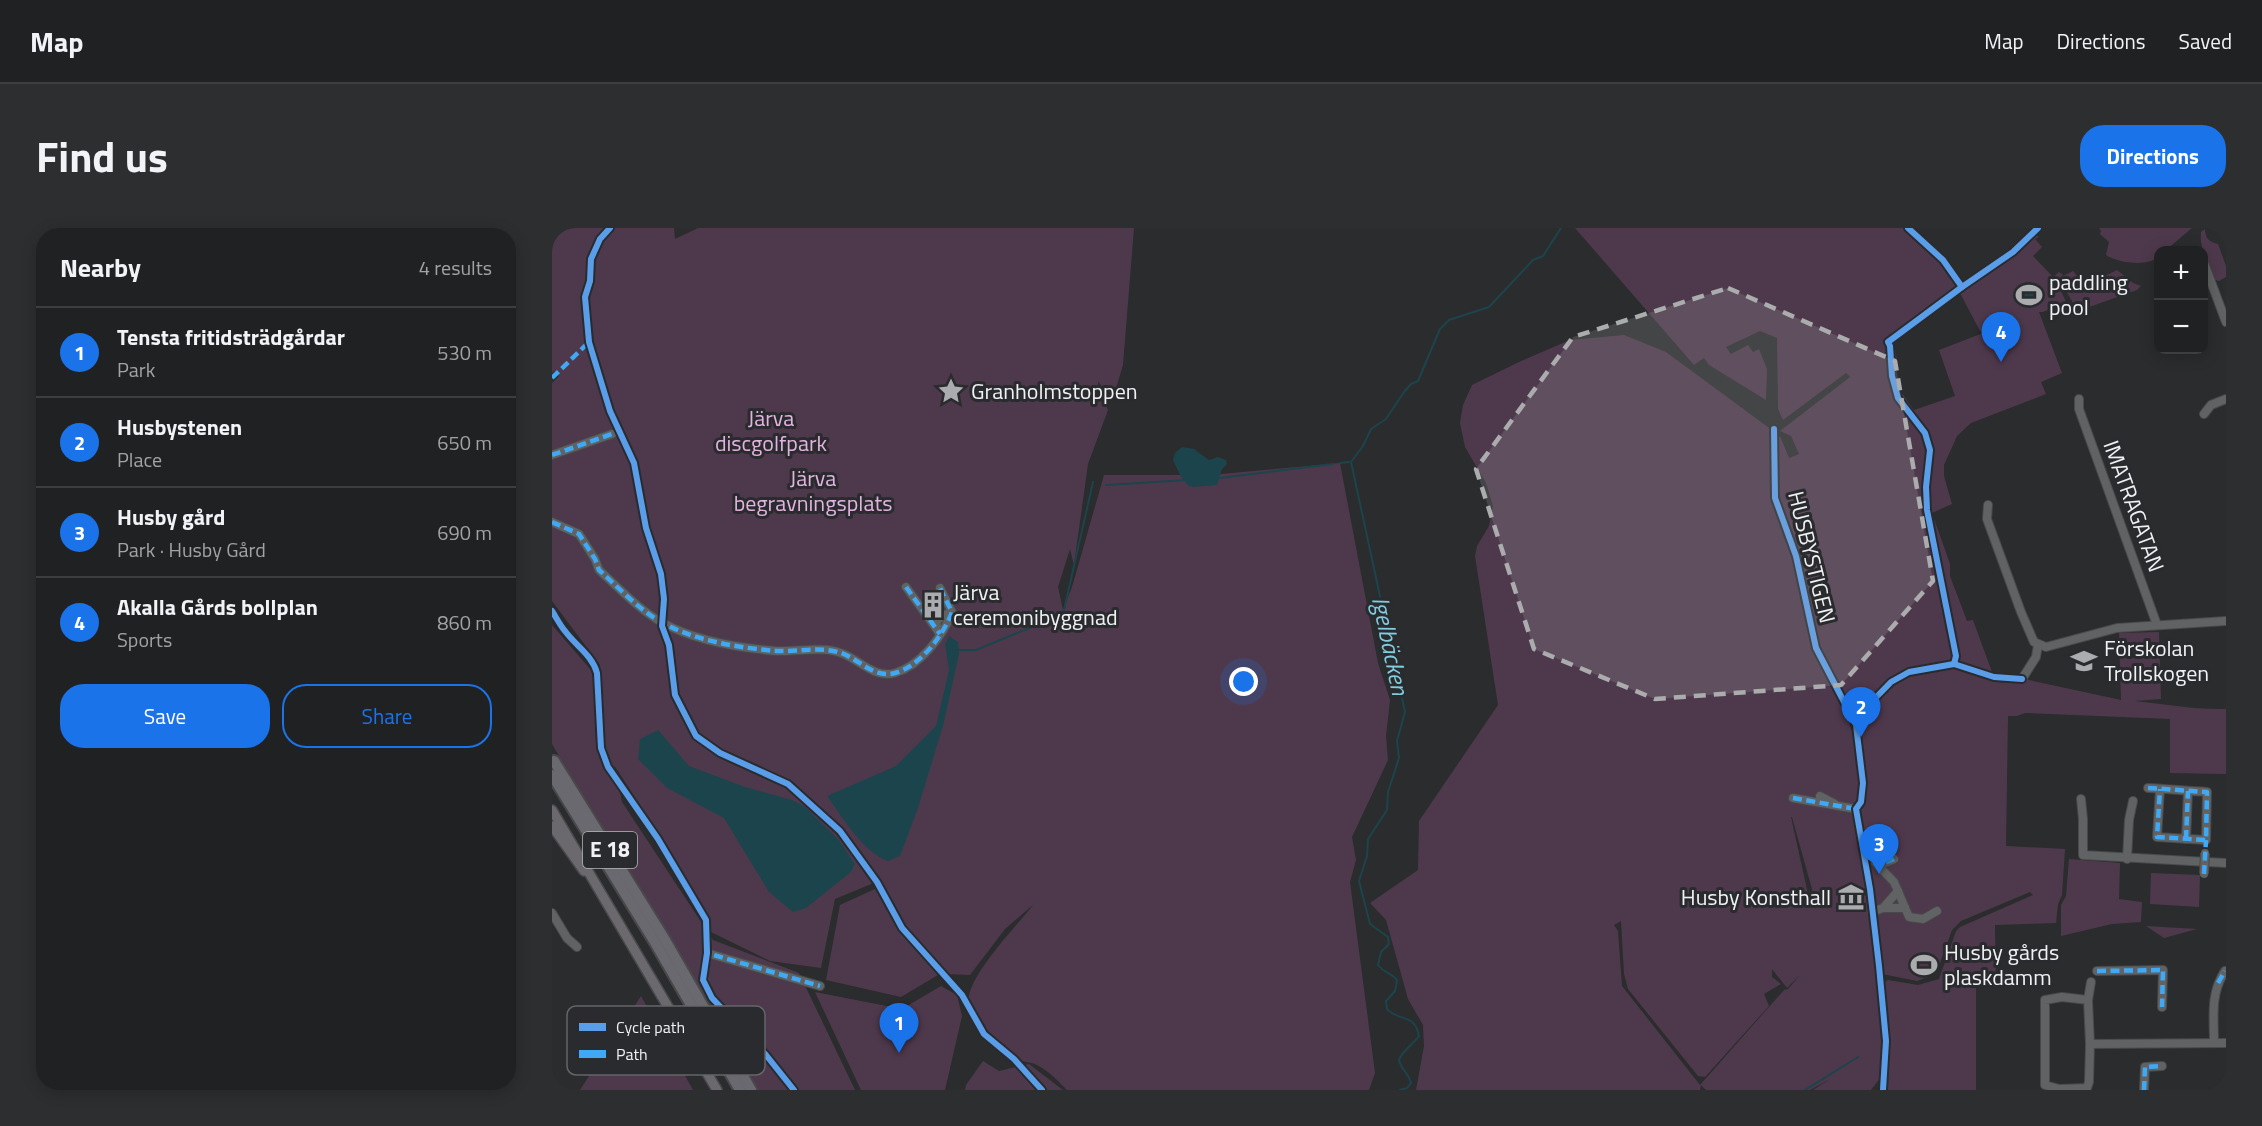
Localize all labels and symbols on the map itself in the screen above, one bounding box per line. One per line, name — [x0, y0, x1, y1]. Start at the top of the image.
place label: paddling pool — [2049, 265, 2128, 324]
sports icon: paddling pool — [2014, 280, 2044, 310]
pin: 4 — [1982, 312, 2020, 362]
place label: Granholmstoppen — [971, 374, 1138, 408]
place icon: Granholmstoppen — [936, 376, 966, 406]
park label: Järva discgolfpark — [715, 401, 828, 460]
street label: IMATRAGATAN — [2094, 435, 2174, 577]
park label: Järva begravningsplats — [734, 461, 892, 520]
street label: HUSBYSTIGEN — [1779, 487, 1845, 627]
place label: Järva ceremonibyggnad — [953, 575, 1118, 634]
building icon: Järva ceremonibyggnad — [918, 590, 948, 620]
water label: Igelbäcken — [1363, 593, 1419, 699]
place label: Förskolan Trollskogen — [2104, 631, 2209, 690]
school or university icon: Förskolan Trollskogen — [2069, 646, 2099, 676]
your location — [1229, 667, 1258, 696]
pin: 2 — [1842, 688, 1880, 737]
pin: 3 — [1860, 824, 1898, 874]
road number: E 18 — [583, 832, 637, 868]
place label: Husby Konsthall — [1681, 880, 1831, 914]
museum icon: Husby Konsthall — [1836, 882, 1866, 912]
place label: Husby gårds plaskdamm — [1944, 935, 2059, 994]
sports icon: Husby gårds plaskdamm — [1909, 950, 1939, 980]
pin: 1 — [880, 1004, 918, 1053]
legend — [567, 1006, 765, 1075]
text: Cycle path — [616, 1015, 685, 1039]
text: Path — [616, 1042, 648, 1066]

